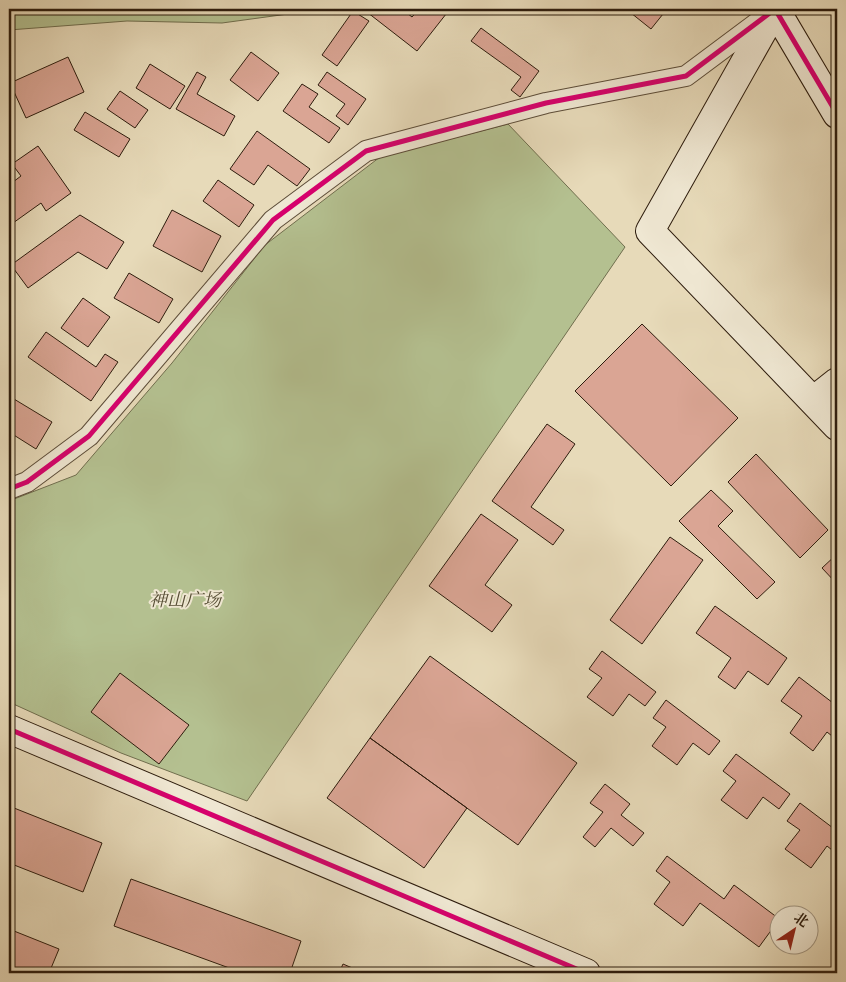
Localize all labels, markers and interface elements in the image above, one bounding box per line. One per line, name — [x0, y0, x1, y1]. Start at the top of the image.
park label: 神山广场 — [149, 589, 223, 614]
north arrow — [768, 904, 818, 954]
text: 北 — [789, 909, 812, 932]

